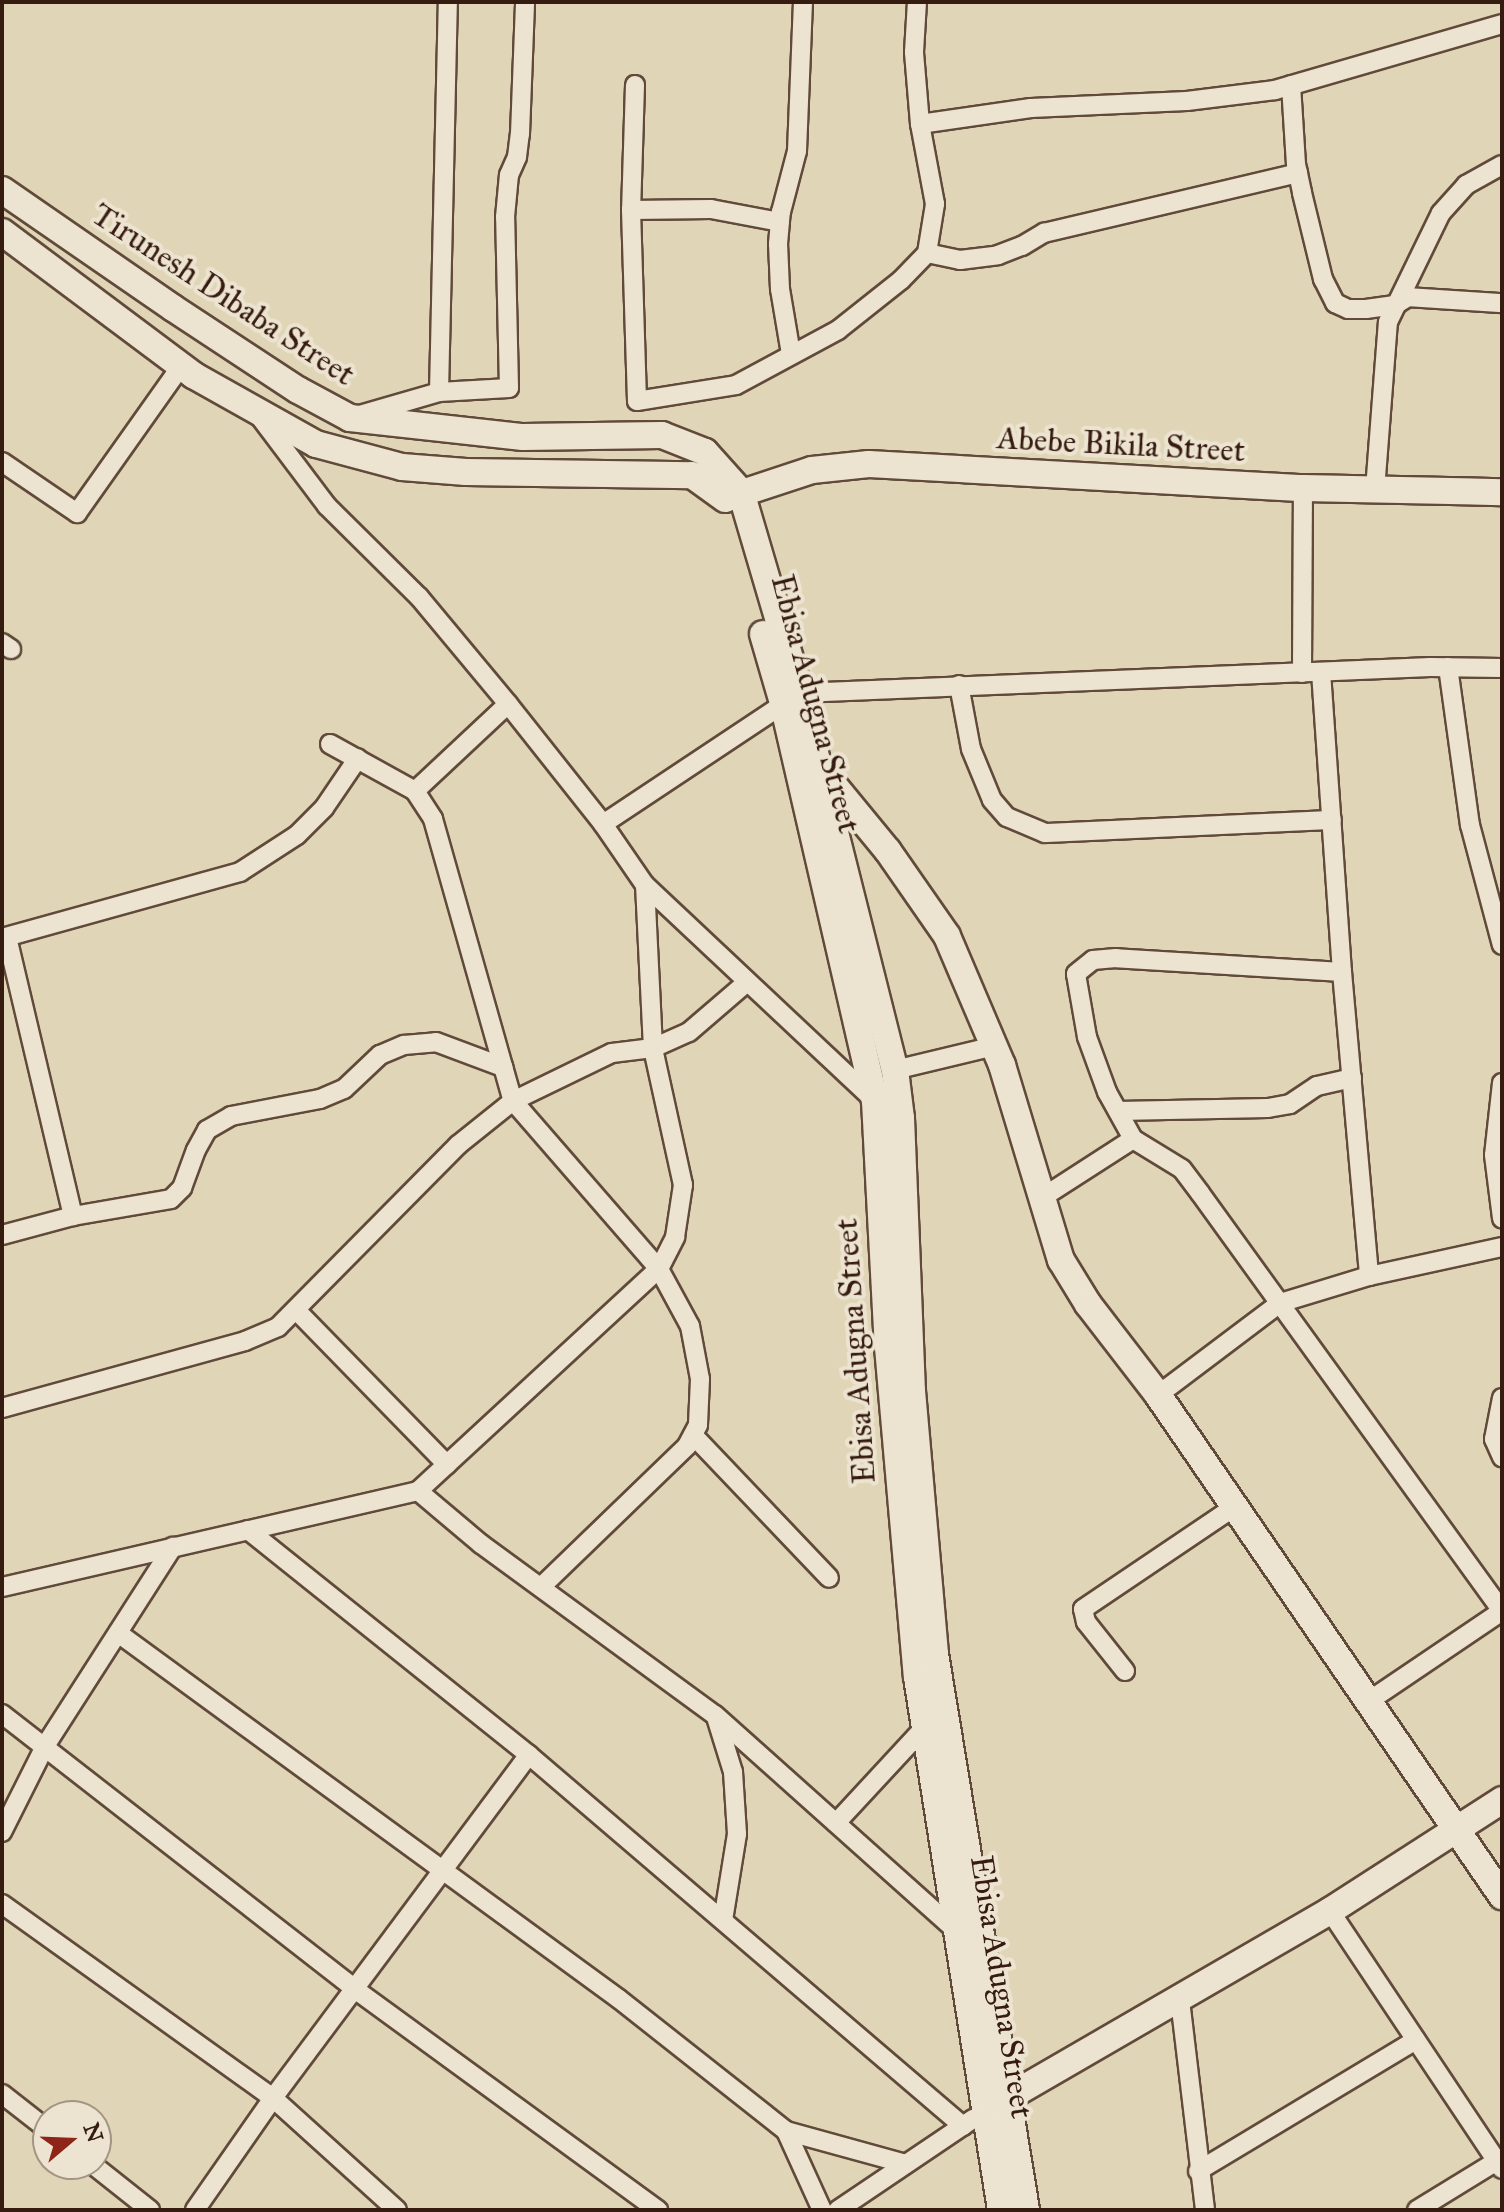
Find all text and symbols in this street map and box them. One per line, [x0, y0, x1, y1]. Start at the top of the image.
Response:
street label: Tirunesh Dibaba Street [85, 196, 361, 394]
street label: Abebe Bikila Street [996, 419, 1246, 471]
street label: Ebisa Adugna Street [762, 571, 868, 837]
street label: Ebisa Adugna Street [828, 1217, 884, 1485]
street label: Ebisa Adugna Street [961, 1853, 1041, 2121]
north arrow [32, 2100, 112, 2180]
text: N [77, 2119, 109, 2146]

